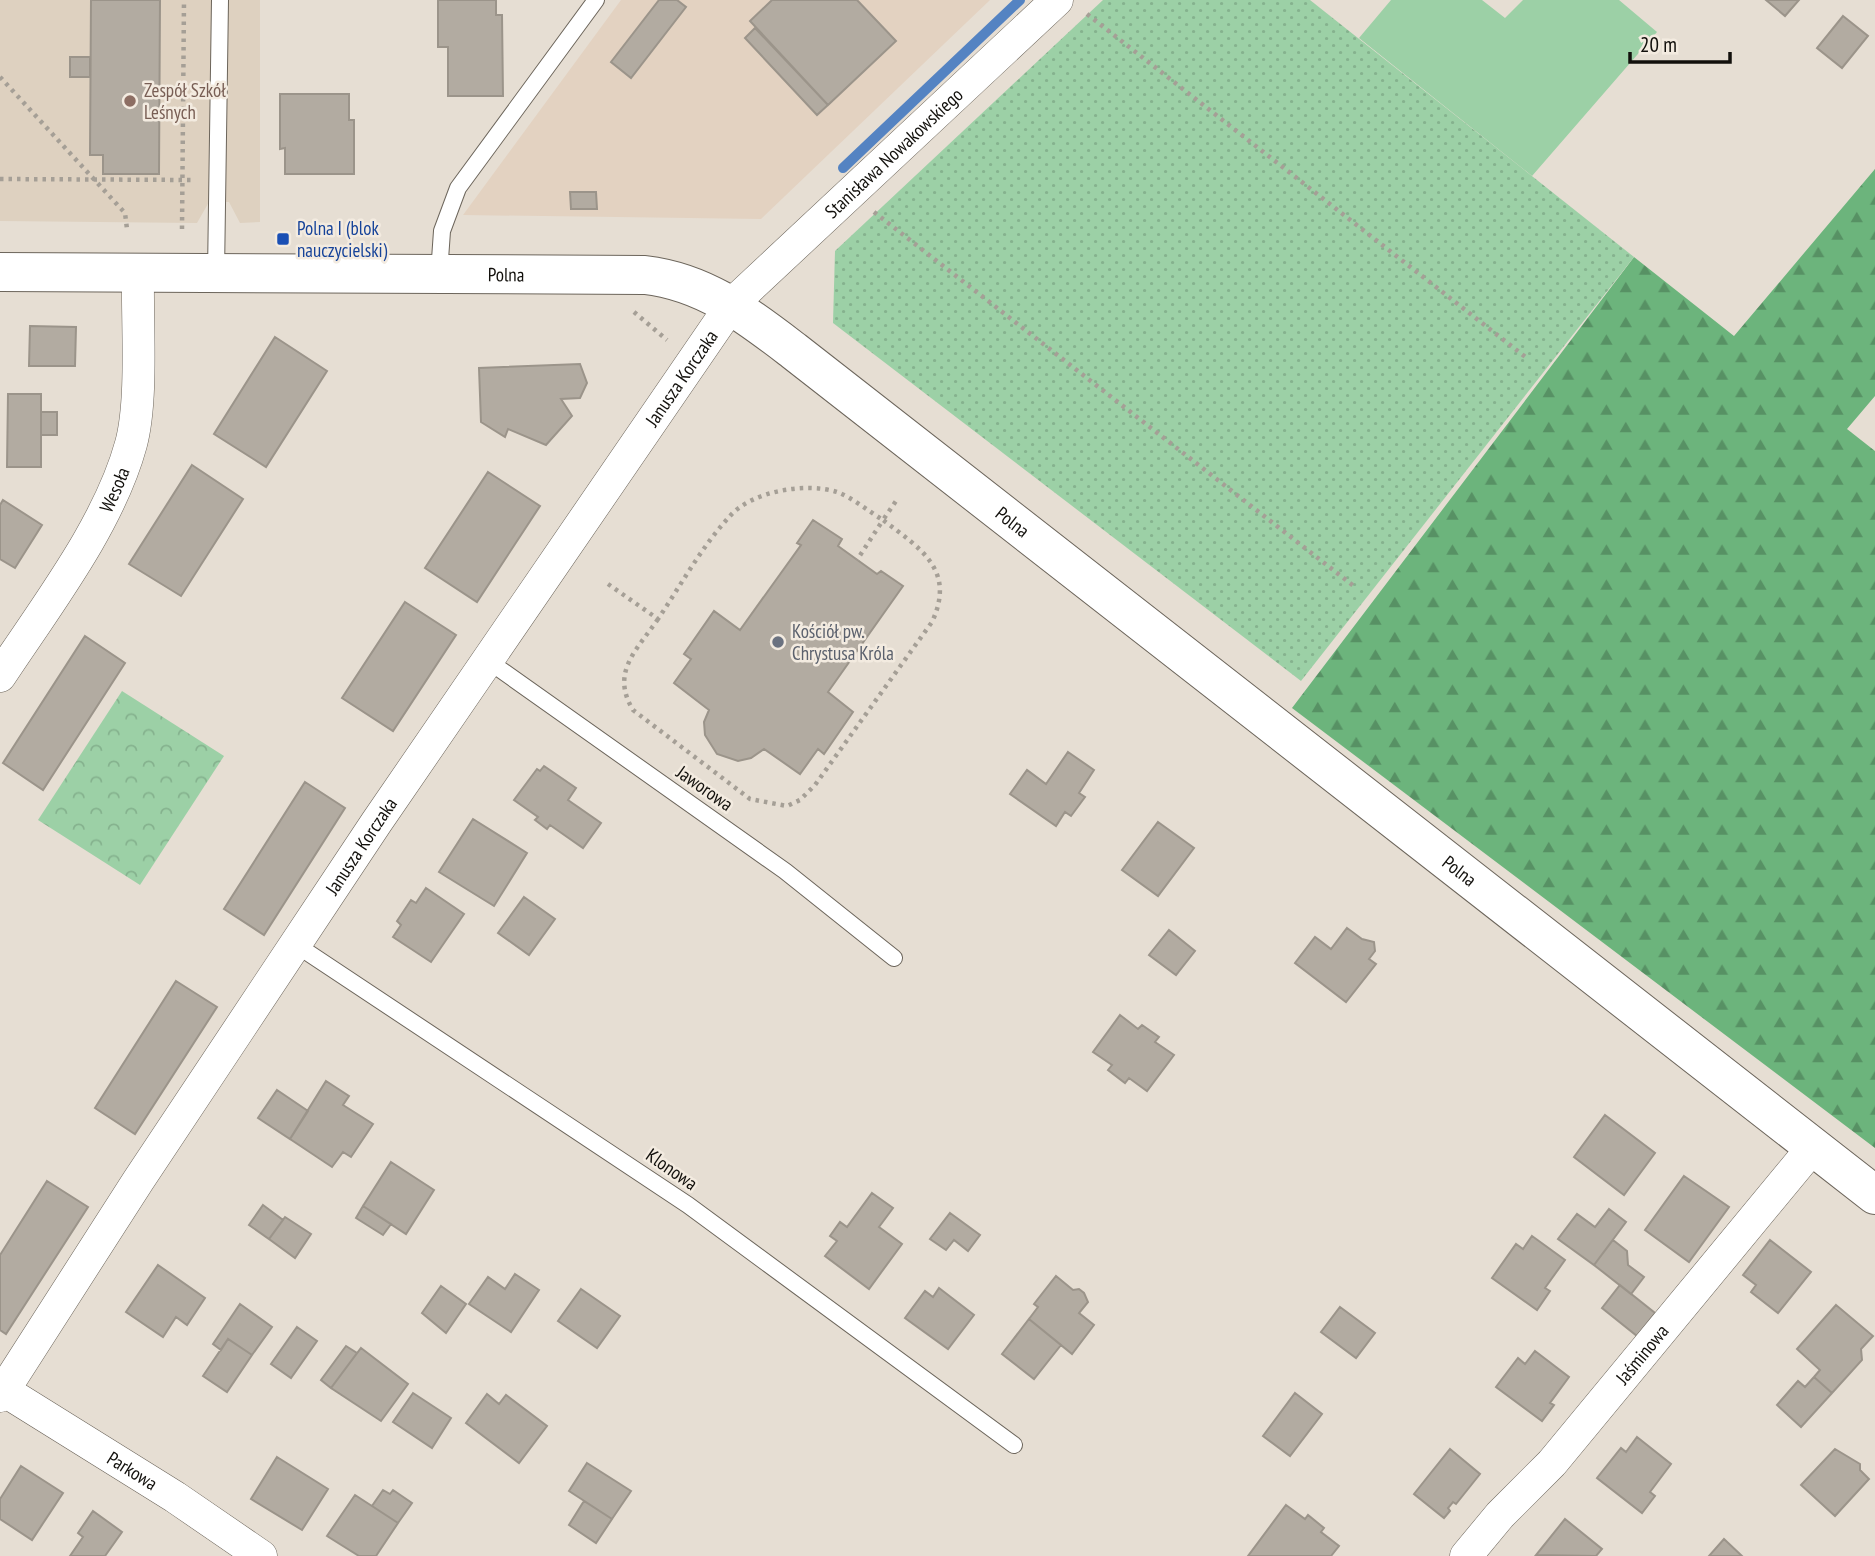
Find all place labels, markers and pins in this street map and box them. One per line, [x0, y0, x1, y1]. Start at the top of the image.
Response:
place label: Zespół Szkół Leśnych [144, 78, 226, 124]
marker: Zespół Szkół Leśnych [122, 93, 138, 109]
place label: Polna I (blok nauczycielski) [297, 216, 388, 262]
marker: Polna I (blok nauczycielski) [275, 231, 291, 247]
place label: Kościół pw. Chrystusa Króla [792, 619, 894, 665]
marker: Kościół pw. Chrystusa Króla [770, 634, 786, 650]

